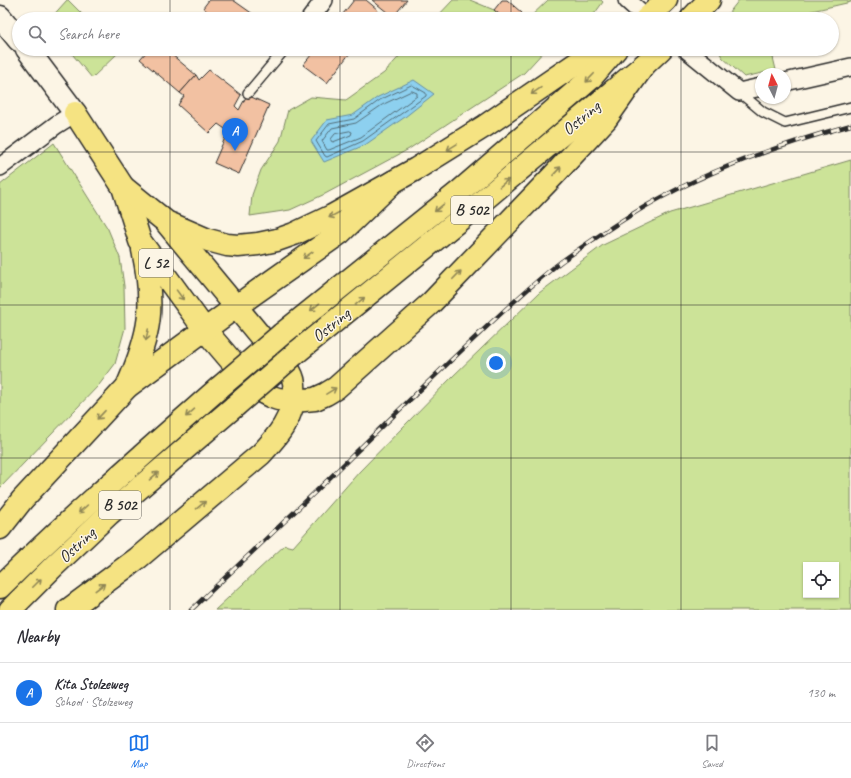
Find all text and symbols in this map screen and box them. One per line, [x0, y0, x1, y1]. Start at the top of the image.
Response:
search box [12, 12, 839, 56]
icon: search [26, 23, 48, 45]
text: Search here [58, 25, 119, 44]
north arrow [755, 68, 791, 104]
one-way arrow [585, 73, 595, 83]
one-way arrow [531, 87, 542, 95]
street label: Ostring [558, 95, 606, 140]
pin: A [222, 118, 248, 151]
one-way arrow [446, 143, 458, 151]
one-way arrow [552, 166, 562, 176]
one-way arrow [499, 178, 509, 188]
road number: B 502 [451, 196, 493, 224]
one-way arrow [433, 204, 444, 213]
one-way arrow [328, 211, 340, 219]
road number: L 52 [139, 249, 173, 277]
one-way arrow [303, 251, 314, 259]
one-way arrow [453, 270, 462, 280]
one-way arrow [176, 289, 184, 300]
one-way arrow [355, 297, 366, 305]
street label: Ostring [308, 302, 356, 347]
one-way arrow [310, 303, 321, 312]
one-way arrow [142, 328, 150, 341]
your location [486, 353, 506, 373]
one-way arrow [325, 387, 337, 395]
one-way arrow [185, 409, 196, 418]
one-way arrow [96, 410, 105, 420]
one-way arrow [149, 471, 159, 480]
road number: B 502 [99, 491, 141, 519]
one-way arrow [195, 500, 206, 509]
one-way arrow [77, 504, 88, 513]
street label: Ostring [54, 521, 101, 567]
map controls [803, 562, 839, 598]
button: locate [803, 562, 839, 598]
one-way arrow [32, 578, 42, 588]
one-way arrow [94, 582, 105, 591]
text: Nearby [16, 626, 59, 647]
text: Kita Stolzeweg [54, 675, 128, 694]
text: A [26, 685, 32, 701]
text: 130 m [807, 685, 835, 701]
text: School · Stolzeweg [54, 694, 132, 710]
tab: Map [128, 732, 150, 770]
tab: Directions [406, 732, 445, 770]
tab: Saved [701, 732, 723, 770]

